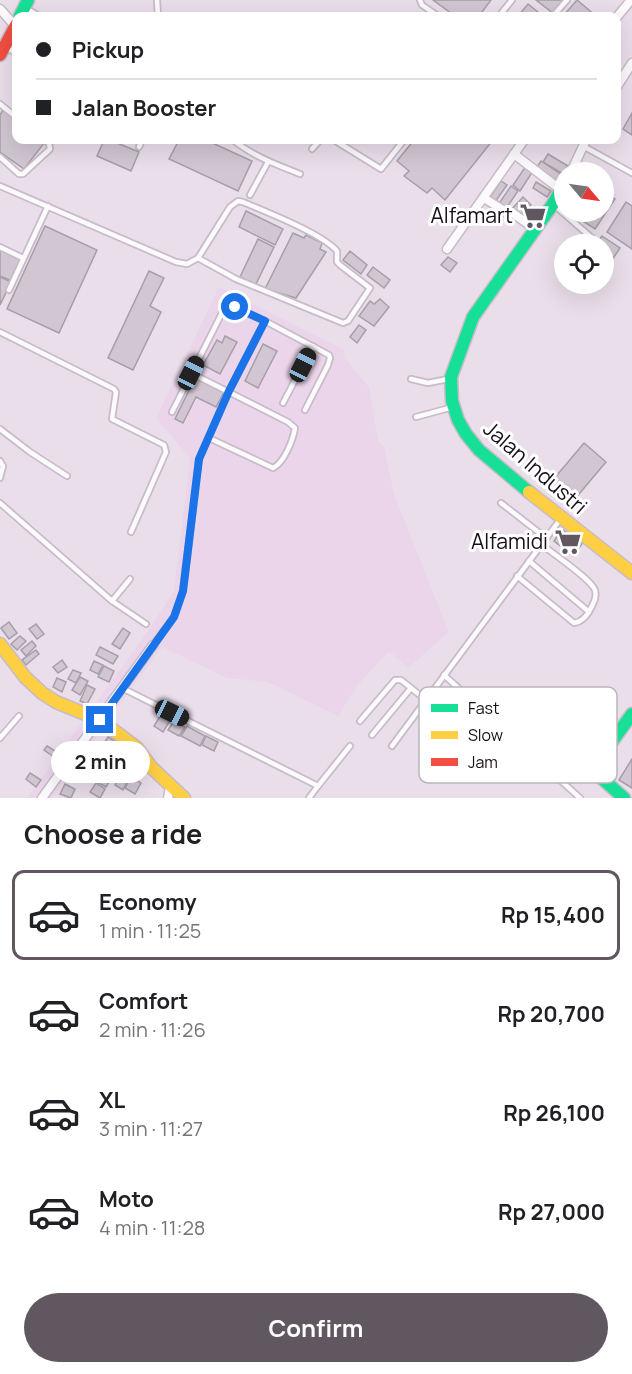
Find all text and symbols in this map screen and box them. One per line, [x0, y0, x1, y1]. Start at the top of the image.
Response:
text: Pickup [72, 35, 144, 65]
text: Jalan Booster [72, 93, 216, 123]
north arrow [554, 162, 614, 222]
map controls [554, 162, 614, 294]
place label: Alfamart [431, 201, 513, 229]
supermarket icon: Alfamart [518, 201, 548, 231]
button: locate [554, 234, 614, 294]
route start [221, 293, 248, 320]
car [287, 345, 319, 385]
car [175, 353, 207, 393]
street label: Jalan Industri [478, 414, 593, 520]
place label: Alfamidi [471, 527, 548, 555]
supermarket icon: Alfamidi [553, 527, 583, 557]
legend [419, 687, 617, 783]
car [152, 697, 192, 729]
text: Fast [468, 697, 499, 719]
route end [86, 706, 113, 733]
text: Slow [468, 724, 503, 746]
callout: 2 min [51, 741, 150, 783]
text: 2 min [74, 748, 127, 775]
text: Jam [468, 751, 498, 773]
text: Choose a ride [24, 815, 202, 852]
text: Economy [99, 887, 197, 917]
icon: car [27, 888, 81, 942]
text: Rp 15,400 [501, 900, 605, 930]
text: 1 min · 11:25 [99, 917, 201, 944]
text: Comfort [99, 986, 188, 1016]
icon: car [27, 987, 81, 1041]
text: Rp 20,700 [498, 999, 605, 1029]
text: 2 min · 11:26 [99, 1016, 206, 1043]
text: XL [99, 1085, 125, 1115]
icon: car [27, 1086, 81, 1140]
text: Rp 26,100 [503, 1098, 605, 1128]
text: 3 min · 11:27 [99, 1115, 203, 1142]
text: Moto [99, 1184, 154, 1214]
icon: car [27, 1185, 81, 1239]
text: Rp 27,000 [498, 1197, 605, 1227]
text: 4 min · 11:28 [99, 1214, 205, 1241]
button: Confirm [24, 1293, 608, 1362]

